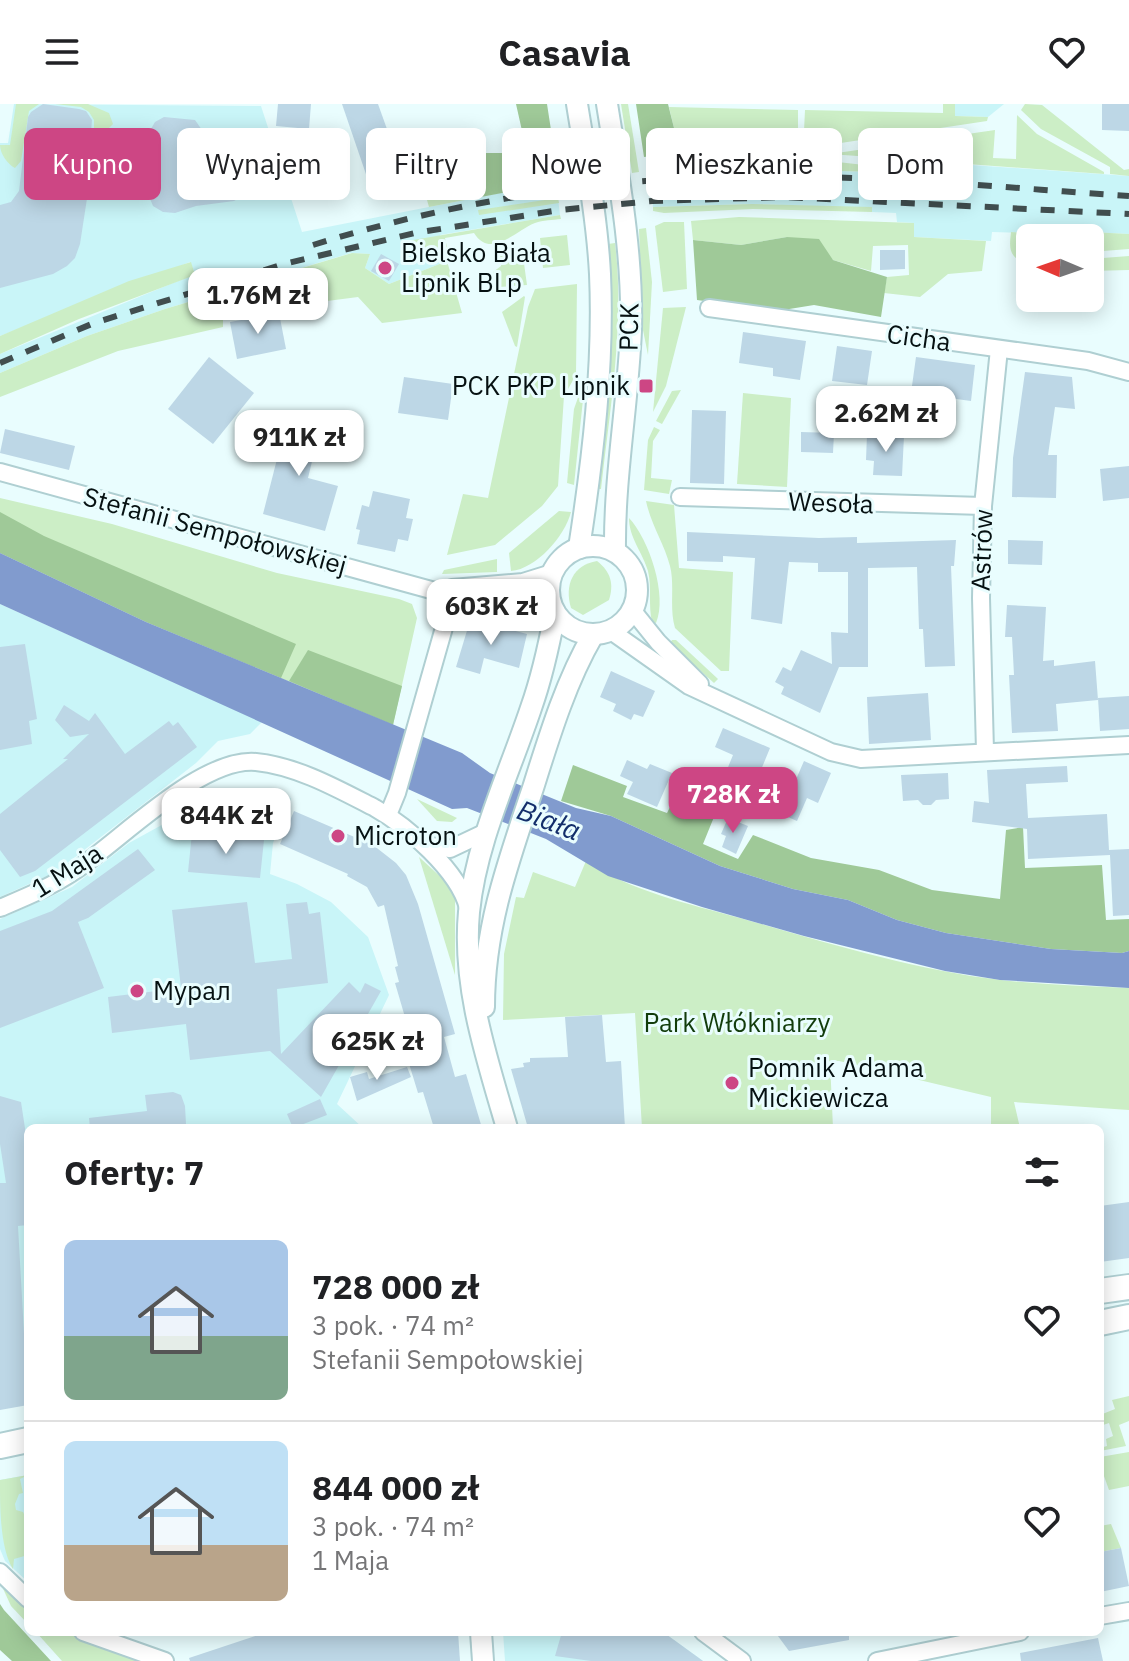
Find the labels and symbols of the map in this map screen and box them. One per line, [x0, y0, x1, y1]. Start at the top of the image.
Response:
north arrow [1016, 224, 1104, 312]
place label: Bielsko Biała Lipnik BLp [401, 235, 551, 299]
marker: Bielsko Biała Lipnik BLp [376, 259, 394, 277]
pin: 1.76M zł [175, 268, 341, 336]
street label: PCK [611, 302, 645, 351]
street label: Cicha [885, 316, 953, 358]
place label: PCK PKP Lipnik [452, 368, 630, 402]
marker: PCK PKP Lipnik [637, 377, 655, 395]
pin: 2.62M zł [803, 386, 969, 454]
pin: 911K zł [225, 410, 373, 478]
street label: Stefanii Sempołowskiej [80, 478, 351, 582]
street label: Wesoła [788, 484, 874, 520]
street label: Astrów [963, 508, 999, 592]
pin: 603K zł [417, 579, 565, 647]
pin: 728K zł [659, 767, 807, 835]
pin: 844K zł [152, 788, 300, 856]
water label: Biała [512, 791, 586, 848]
place label: Microton [354, 818, 457, 852]
marker: Microton [329, 827, 347, 845]
street label: 1 Maja [25, 835, 108, 905]
place label: Мурал [153, 973, 231, 1007]
marker: Мурал [128, 982, 146, 1000]
park label: Park Włókniarzy [643, 1005, 831, 1039]
pin: 625K zł [303, 1014, 451, 1082]
place label: Pomnik Adama Mickiewicza [748, 1050, 924, 1114]
marker: Pomnik Adama Mickiewicza [723, 1074, 741, 1092]

